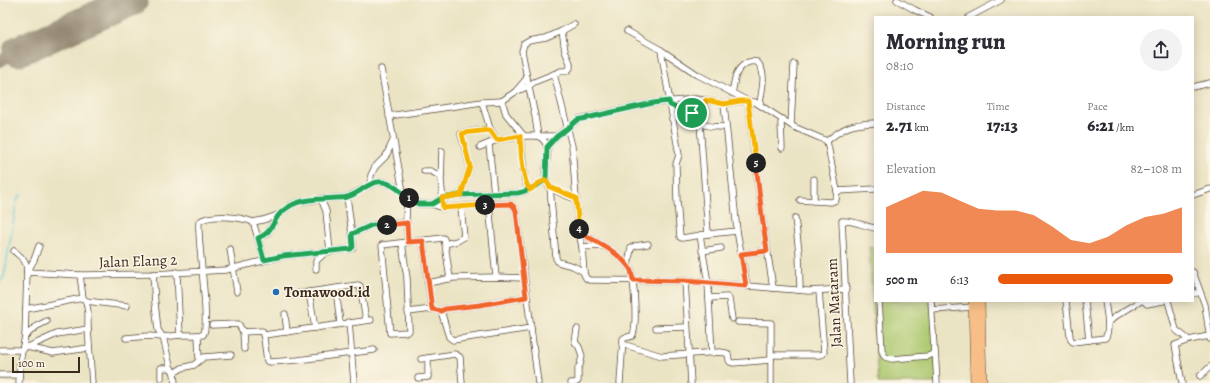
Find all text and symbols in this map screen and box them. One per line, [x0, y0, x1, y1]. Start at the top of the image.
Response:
text: Morning run [886, 27, 1006, 57]
button: share [1140, 29, 1182, 71]
text: 08:10 [886, 57, 914, 74]
pin [675, 96, 709, 130]
text: Distance [886, 99, 925, 114]
text: Time [987, 99, 1010, 114]
text: Pace [1087, 99, 1108, 114]
icon: arrive [681, 102, 703, 124]
text: 2.71 [886, 114, 912, 137]
text: 17:13 [987, 114, 1018, 137]
text: 6:21 [1087, 114, 1114, 137]
text: km [912, 120, 929, 135]
text: /km [1114, 120, 1134, 135]
pin: 5 [746, 153, 766, 173]
text: 5 [754, 155, 758, 170]
text: Elevation [886, 160, 936, 177]
text: 82–108 m [1131, 160, 1182, 177]
pin: 1 [399, 188, 419, 208]
text: 1 [407, 190, 411, 205]
pin: 3 [475, 195, 495, 215]
text: 3 [483, 197, 487, 212]
pin: 2 [377, 215, 397, 235]
text: 2 [384, 217, 390, 232]
pin: 4 [569, 219, 589, 239]
text: 4 [576, 221, 582, 236]
street label: Jalan Elang 2 [98, 250, 178, 272]
street label: Jalan Mataram [822, 257, 846, 348]
text: 500 m [886, 271, 918, 288]
text: 6:13 [950, 271, 969, 288]
place label: Tomawood.id [284, 282, 371, 302]
marker: Tomawood.id [271, 287, 281, 297]
scale bar [12, 355, 80, 374]
text: 100 m [18, 356, 45, 371]

